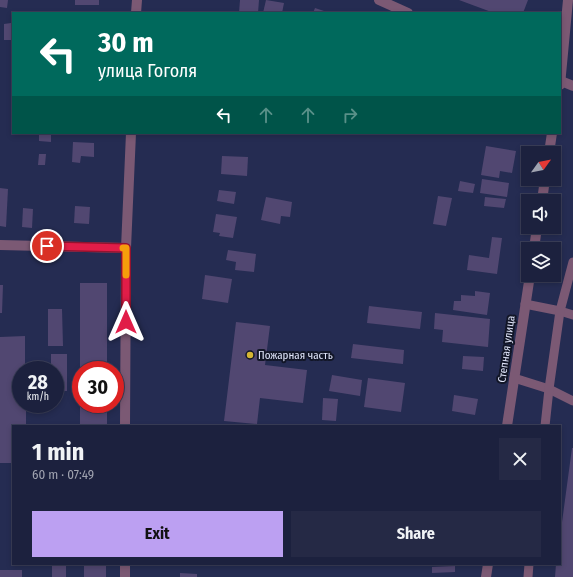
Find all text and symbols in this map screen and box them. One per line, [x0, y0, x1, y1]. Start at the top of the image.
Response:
text: 30 m [98, 26, 154, 59]
icon: left [32, 28, 84, 80]
text: улица Гоголя [98, 60, 197, 82]
icon: left [213, 104, 235, 126]
icon: ahead [255, 104, 277, 126]
icon: ahead [297, 104, 319, 126]
icon: right [339, 104, 361, 126]
north arrow [521, 146, 561, 186]
map controls [521, 146, 561, 282]
button: sound [521, 194, 561, 234]
pin [30, 229, 64, 263]
icon: arrive [36, 235, 58, 257]
button: layers [521, 242, 561, 282]
position arrow [105, 301, 147, 343]
street label: Степная улица [495, 315, 518, 383]
place label: Пожарная часть [258, 349, 333, 362]
marker: Пожарная часть [245, 350, 255, 360]
speed limit sign: 30 [72, 361, 124, 413]
text: 28 [28, 370, 48, 394]
text: km/h [27, 391, 49, 403]
text: 1 min [32, 438, 84, 466]
button: close [499, 438, 541, 480]
text: 60 m · 07:49 [32, 467, 94, 482]
button: Exit [32, 511, 283, 557]
button: Share [291, 511, 541, 557]

